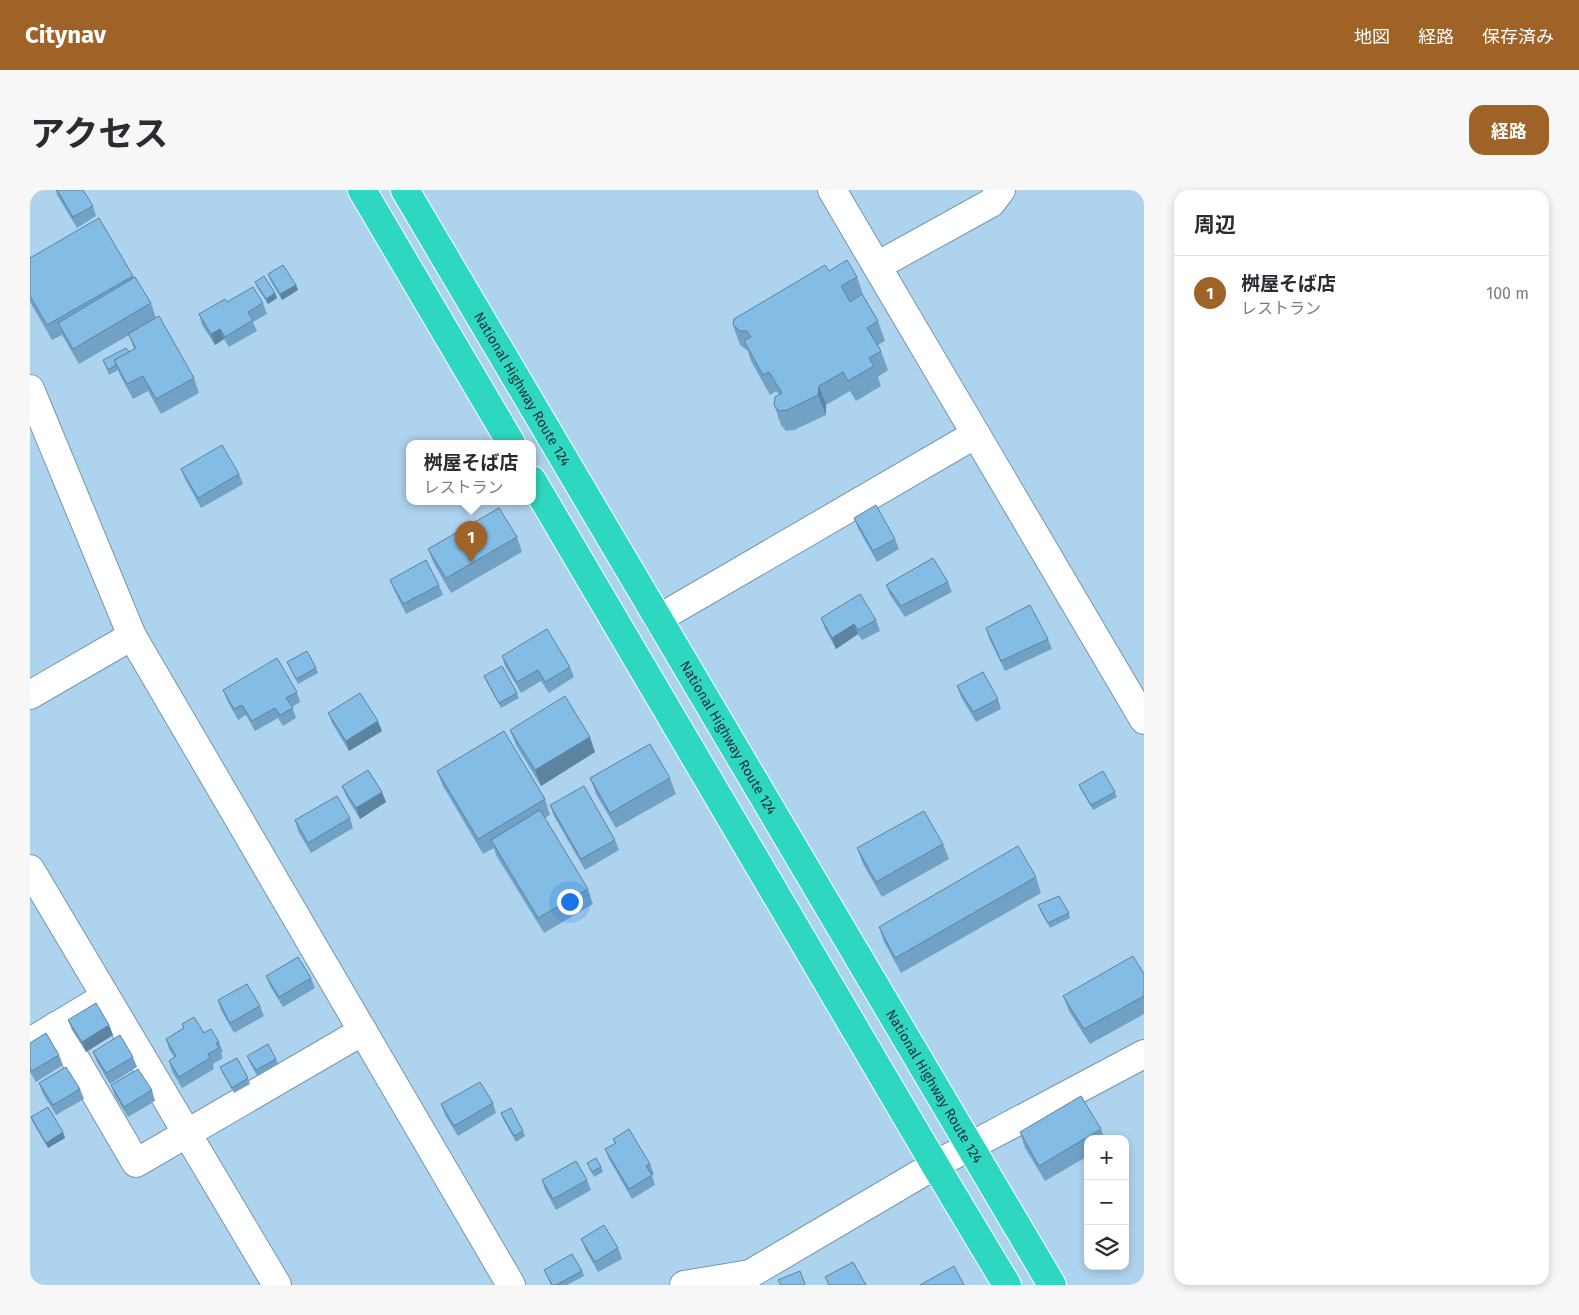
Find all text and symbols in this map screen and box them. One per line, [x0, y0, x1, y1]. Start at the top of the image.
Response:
text: Citynav [25, 21, 106, 49]
text: 地図 [1354, 26, 1390, 48]
text: 経路 [1418, 26, 1454, 48]
text: 保存済み [1482, 26, 1554, 48]
button: 経路 [1469, 105, 1549, 155]
text: アクセス [30, 113, 168, 155]
text: 周辺 [1194, 212, 1236, 238]
text: 桝屋そば店 [1241, 272, 1336, 295]
text: 1 [1206, 284, 1214, 303]
text: 100 m [1486, 284, 1529, 303]
text: レストラン [1241, 299, 1321, 318]
street label: National Highway Route 124 [471, 309, 575, 469]
popup [406, 440, 536, 505]
text: 桝屋そば店 [423, 451, 519, 474]
text: レストラン [423, 478, 504, 497]
pin: 1 [455, 521, 487, 562]
street label: National Highway Route 124 [677, 658, 781, 818]
your location [557, 889, 583, 915]
street label: National Highway Route 124 [883, 1006, 987, 1167]
map controls [1084, 1135, 1129, 1270]
button: + [1084, 1135, 1129, 1180]
button: − [1084, 1180, 1129, 1225]
button: layers [1084, 1225, 1129, 1270]

